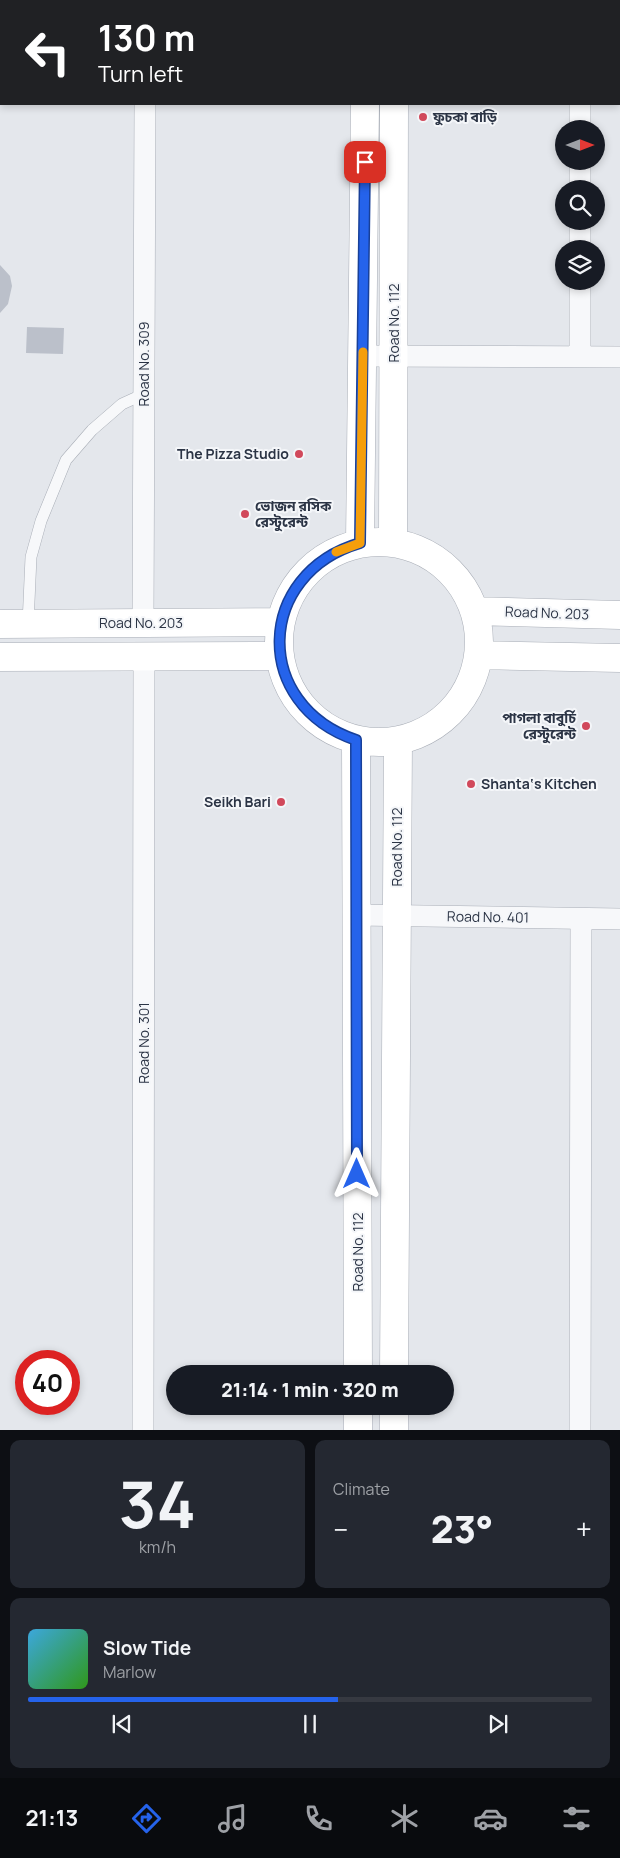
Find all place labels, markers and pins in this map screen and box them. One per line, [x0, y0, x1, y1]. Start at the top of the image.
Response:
place label: ফুচকা বাড়ি [432, 107, 498, 126]
marker: ফুচকা বাড়ি [417, 111, 429, 123]
pin [344, 141, 386, 183]
place label: The Pizza Studio [177, 444, 289, 463]
marker: The Pizza Studio [293, 448, 305, 460]
place label: ভোজন রসিক রেস্টুরেন্ট [255, 496, 332, 532]
marker: ভোজন রসিক রেস্টুরেন্ট [239, 508, 251, 520]
place label: পাগলা বাবুর্চি রেস্টুরেন্ট [502, 708, 576, 744]
marker: পাগলা বাবুর্চি রেস্টুরেন্ট [580, 720, 592, 732]
place label: Shanta‘s Kitchen [481, 774, 597, 793]
marker: Shanta‘s Kitchen [465, 778, 477, 790]
place label: Seikh Bari [204, 792, 271, 811]
marker: Seikh Bari [275, 796, 287, 808]

